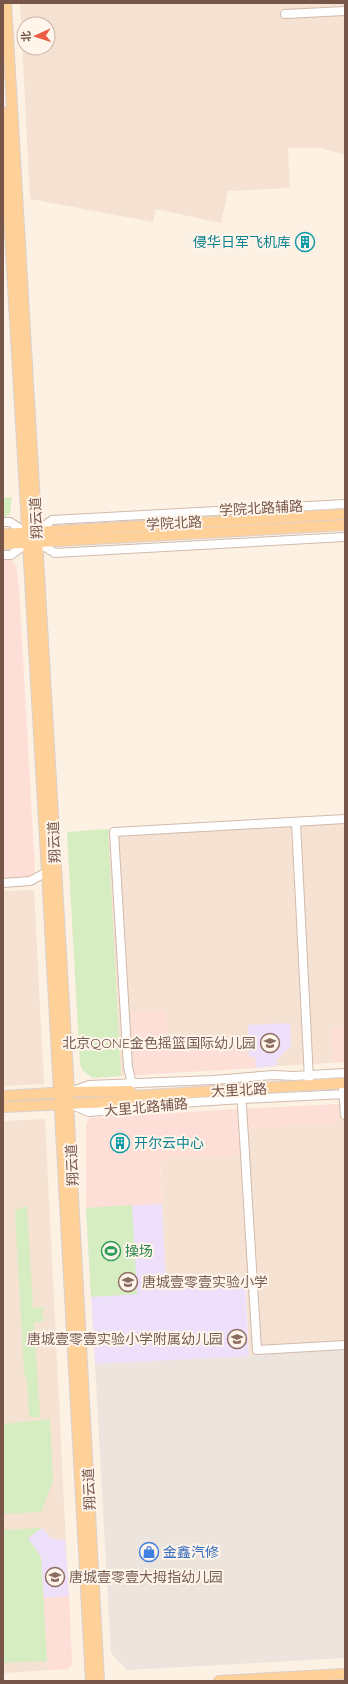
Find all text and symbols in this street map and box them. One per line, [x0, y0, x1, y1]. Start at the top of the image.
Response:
north arrow [16, 16, 56, 56]
text: 北 [19, 31, 33, 42]
building icon: 侵华日军飞机库 [294, 231, 316, 253]
place label: 侵华日军飞机库 [193, 233, 291, 251]
street label: 翔云道 [26, 497, 46, 539]
street label: 学院北路辅路 [219, 497, 303, 519]
street label: 学院北路 [146, 513, 202, 533]
street label: 翔云道 [44, 821, 64, 863]
school or university icon: 北京QONE金色摇篮国际幼儿园 [259, 1032, 281, 1054]
place label: 北京QONE金色摇篮国际幼儿园 [62, 1034, 256, 1052]
street label: 大里北路 [211, 1080, 267, 1100]
street label: 大里北路辅路 [103, 1094, 189, 1120]
building icon: 开尔云中心 [109, 1132, 131, 1154]
place label: 开尔云中心 [134, 1134, 204, 1152]
street label: 翔云道 [62, 1144, 82, 1186]
sports icon: 操场 [100, 1240, 122, 1262]
place label: 操场 [125, 1242, 153, 1260]
school or university icon: 唐城壹零壹实验小学 [117, 1271, 139, 1293]
place label: 唐城壹零壹实验小学 [142, 1273, 268, 1291]
school or university icon: 唐城壹零壹实验小学附属幼儿园 [226, 1328, 248, 1350]
place label: 唐城壹零壹实验小学附属幼儿园 [27, 1330, 223, 1348]
street label: 翔云道 [79, 1468, 99, 1510]
shop icon: 金鑫汽修 [138, 1541, 160, 1563]
place label: 金鑫汽修 [163, 1543, 219, 1561]
school or university icon: 唐城壹零壹大拇指幼儿园 [44, 1566, 66, 1588]
place label: 唐城壹零壹大拇指幼儿园 [69, 1568, 223, 1586]

